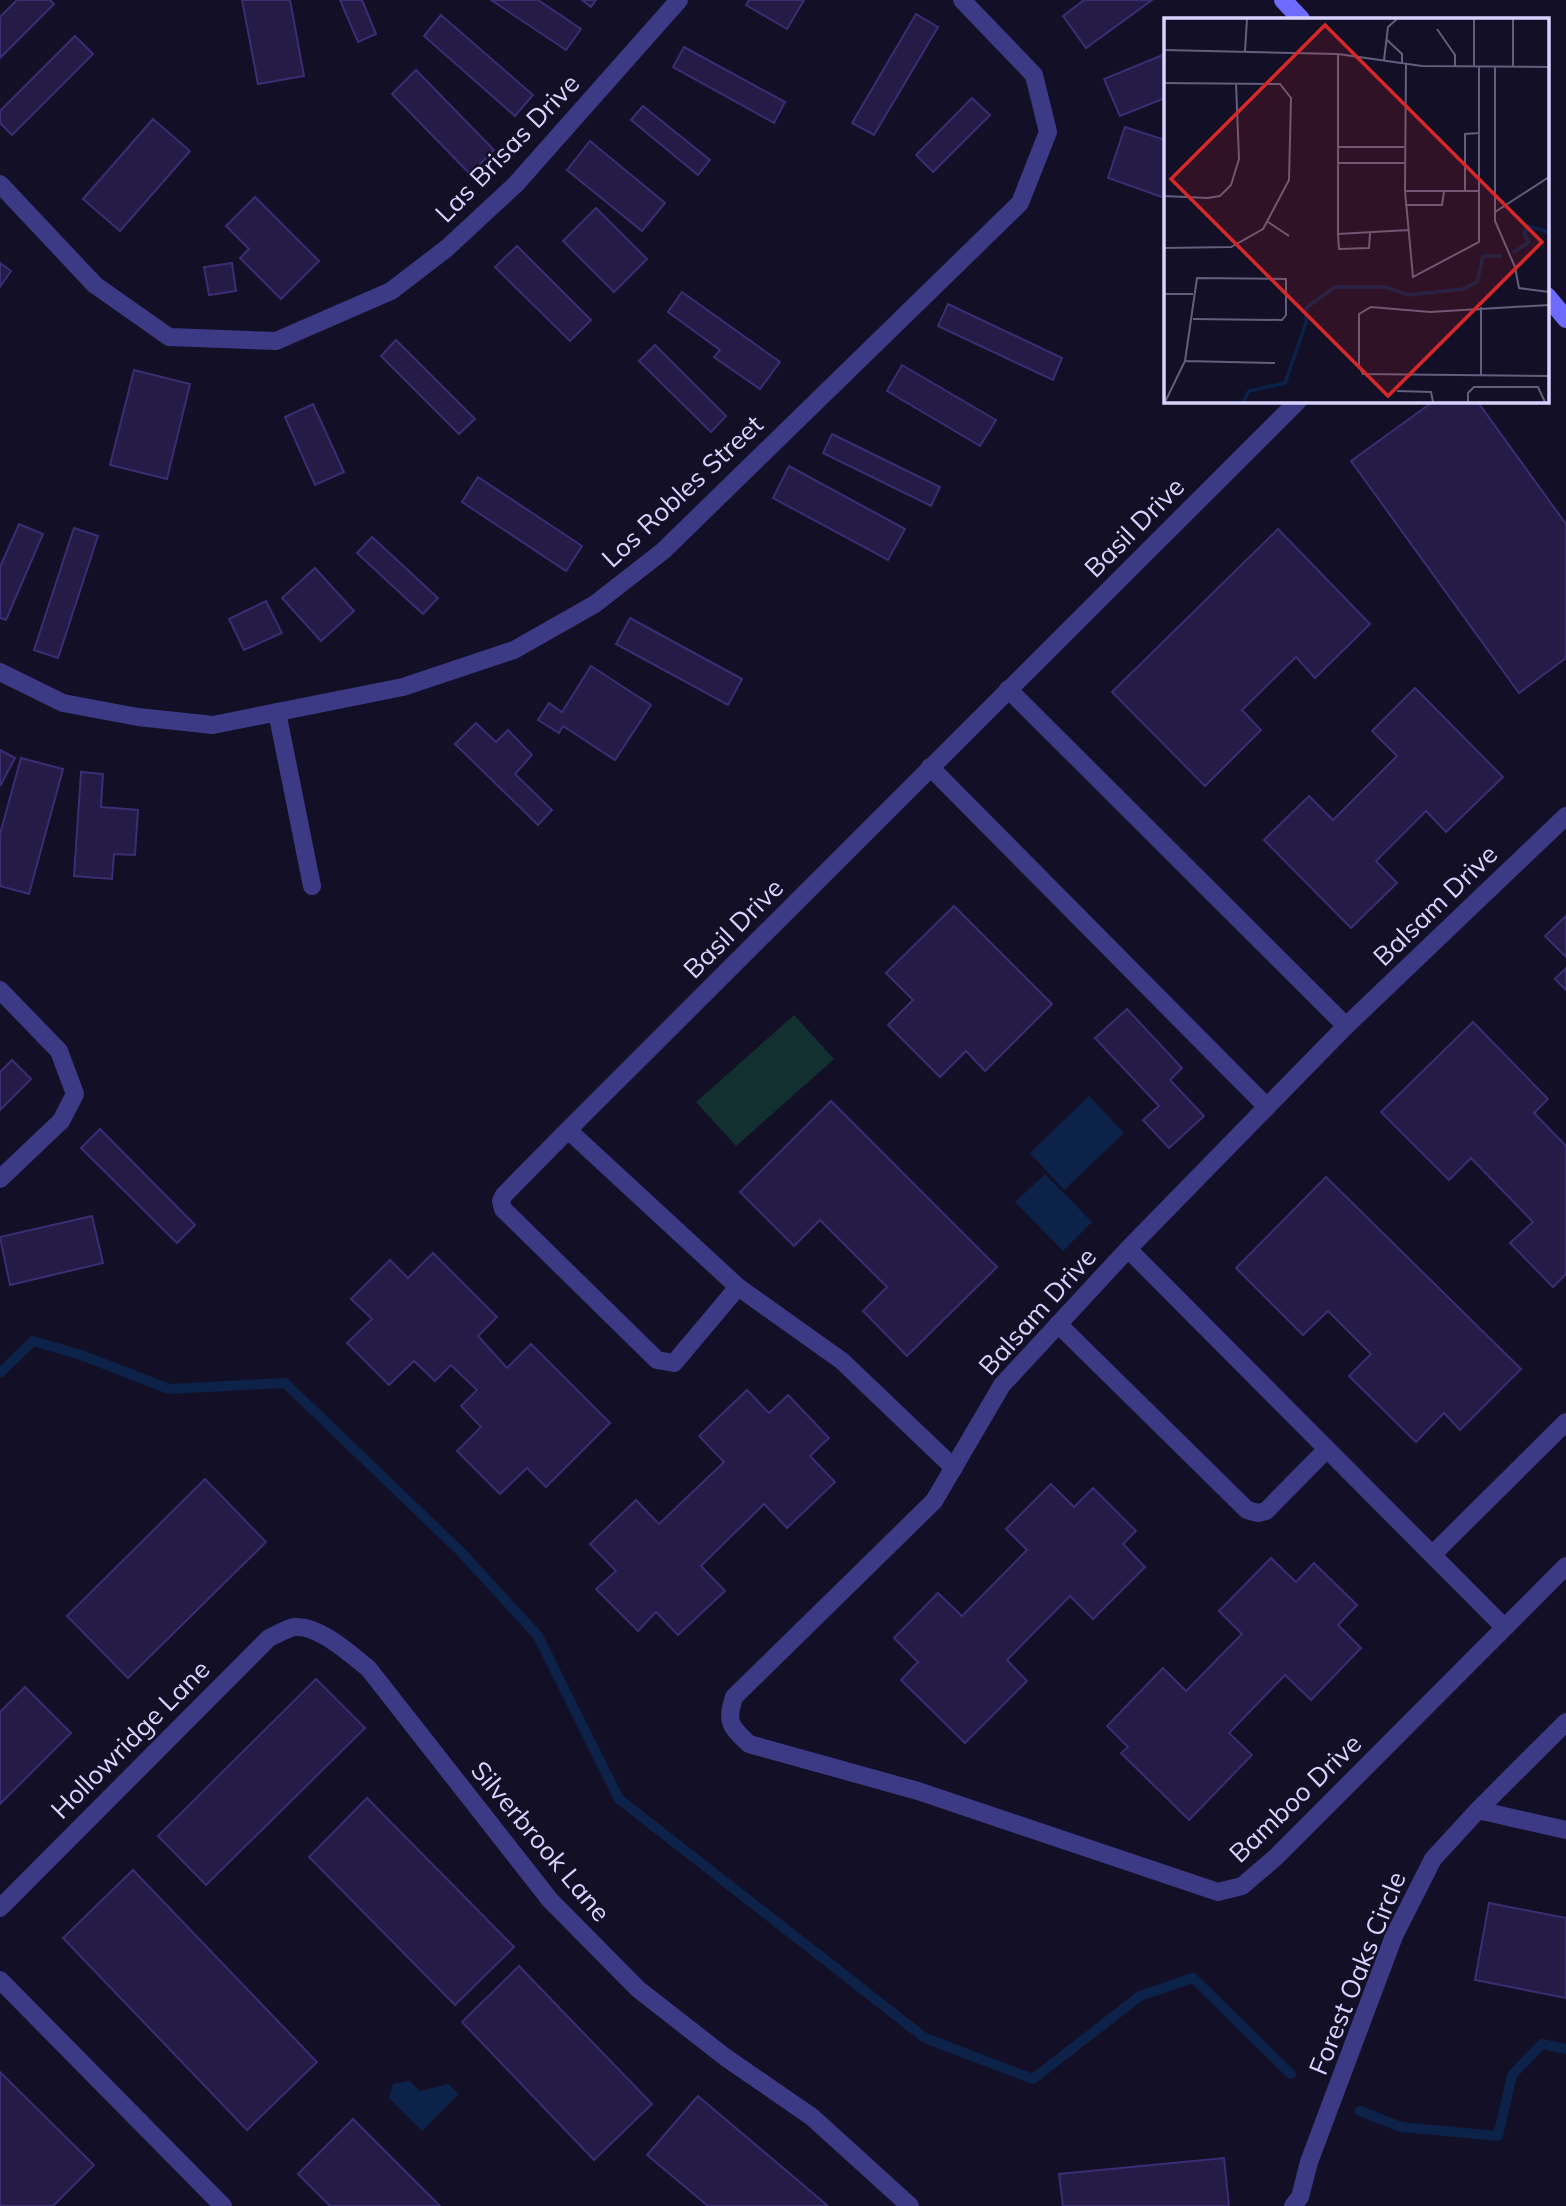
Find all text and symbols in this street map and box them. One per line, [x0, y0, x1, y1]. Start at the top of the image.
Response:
inset map [1164, 18, 1548, 402]
street label: Las Brisas Drive [428, 67, 586, 229]
street label: Los Robles Street [594, 408, 770, 574]
street label: Basil Drive [1077, 470, 1191, 584]
street label: Balsam Drive [1366, 837, 1504, 973]
street label: Basil Drive [676, 871, 790, 985]
street label: Balsam Drive [971, 1240, 1103, 1382]
street label: Hollowridge Lane [44, 1653, 216, 1825]
street label: Bamboo Drive [1222, 1727, 1368, 1869]
street label: Silverbrook Lane [464, 1754, 618, 1928]
street label: Forest Oaks Circle [1301, 1867, 1413, 2079]

